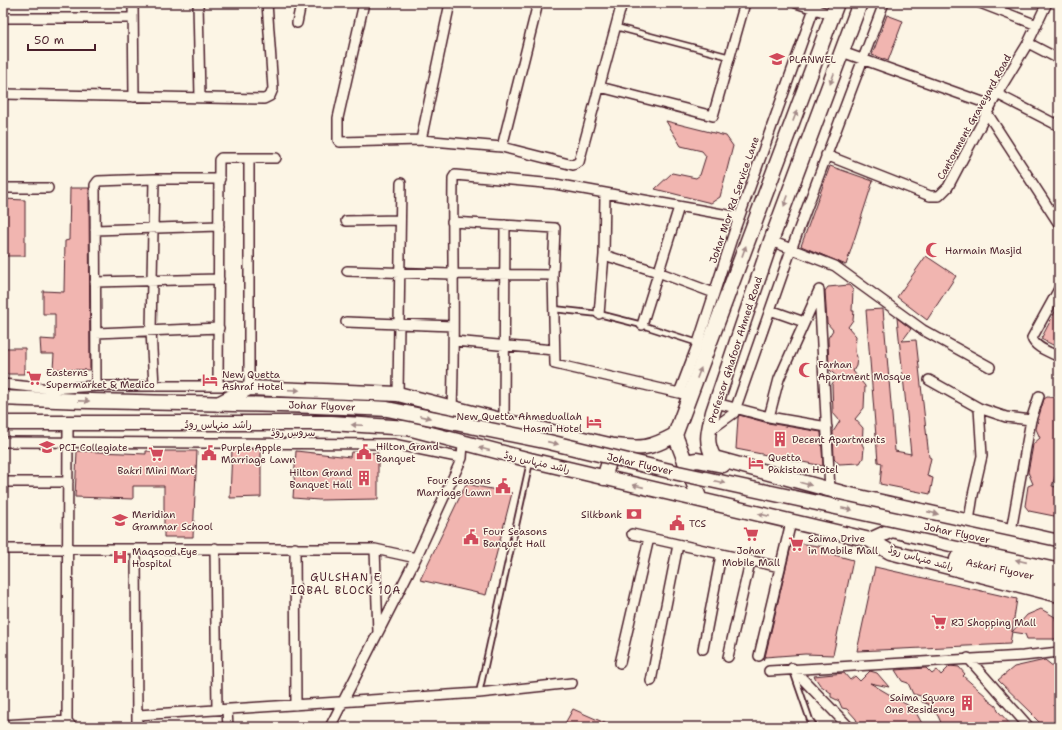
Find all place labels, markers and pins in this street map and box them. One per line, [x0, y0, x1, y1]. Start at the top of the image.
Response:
school or university icon: PLANWEL [768, 50, 786, 68]
place label: PLANWEL [789, 53, 836, 66]
mosque icon: Harmain Masjid [924, 241, 942, 259]
place label: Harmain Masjid [945, 244, 1023, 257]
place label: Farhan Apartment Mosque [818, 358, 911, 383]
mosque icon: Farhan Apartment Mosque [797, 361, 815, 379]
place label: Easterns Supermarket & Medico [46, 366, 155, 391]
place label: New Quetta Ashraf Hotel [222, 368, 283, 393]
supermarket icon: Easterns Supermarket & Medico [25, 369, 43, 387]
hotel icon: New Quetta Ashraf Hotel [201, 371, 219, 389]
place label: New Quetta Ahmeduallah Hasmi Hotel [457, 410, 582, 435]
hotel icon: New Quetta Ahmeduallah Hasmi Hotel [585, 413, 603, 431]
building icon: Decent Apartments [771, 430, 789, 448]
place label: Decent Apartments [792, 433, 885, 446]
school or university icon: PCI Collegiate [38, 438, 56, 456]
place label: Hilton Grand Banquet [376, 440, 439, 465]
place label: PCI Collegiate [59, 441, 128, 454]
place label: Purple Apple Marriage Lawn [221, 441, 296, 466]
public building icon: Hilton Grand Banquet [355, 443, 373, 461]
public building icon: Purple Apple Marriage Lawn [200, 444, 218, 462]
supermarket icon: Bakri Mini Mart [147, 445, 165, 463]
place label: Quetta Pakistan Hotel [768, 451, 838, 476]
hotel icon: Quetta Pakistan Hotel [747, 454, 765, 472]
place label: Bakri Mini Mart [117, 464, 195, 477]
place label: Hilton Grand Banquet Hall [289, 466, 353, 491]
building icon: Hilton Grand Banquet Hall [355, 469, 373, 487]
place label: Four Seasons Marriage Lawn [417, 474, 491, 499]
public building icon: Four Seasons Marriage Lawn [494, 477, 512, 495]
bank icon: Silkbank [625, 505, 643, 523]
place label: Meridian Grammar School [132, 508, 213, 533]
place label: Silkbank [581, 508, 622, 521]
school or university icon: Meridian Grammar School [111, 511, 129, 529]
public building icon: TCS [668, 514, 686, 532]
place label: TCS [689, 517, 706, 530]
place label: Four Seasons Banquet Hall [483, 525, 547, 550]
supermarket icon: Johar Mobile Mall [742, 525, 760, 543]
public building icon: Four Seasons Banquet Hall [462, 528, 480, 546]
place label: Saima Drive in Mobile Mall [808, 532, 878, 557]
supermarket icon: Saima Drive in Mobile Mall [787, 535, 805, 553]
place label: Johar Mobile Mall [722, 544, 780, 569]
place label: Maqsood Eye Hospital [132, 545, 198, 570]
hospital icon: Maqsood Eye Hospital [111, 548, 129, 566]
supermarket icon: RJ Shopping Mall [930, 613, 948, 631]
place label: RJ Shopping Mall [951, 616, 1036, 629]
place label: Saima Square One Residency [885, 691, 955, 716]
building icon: Saima Square One Residency [958, 694, 976, 712]

